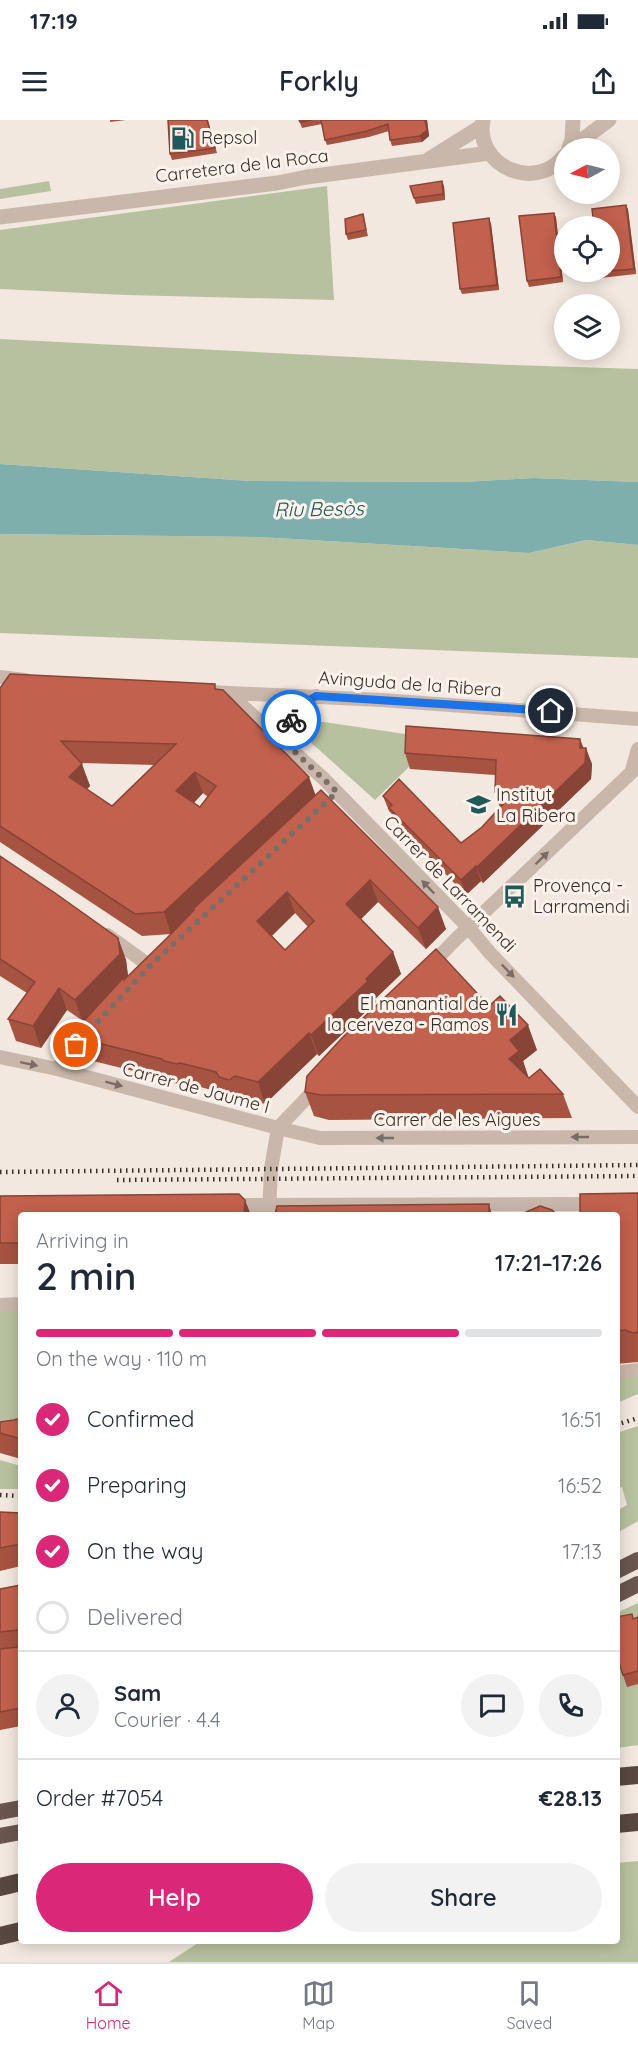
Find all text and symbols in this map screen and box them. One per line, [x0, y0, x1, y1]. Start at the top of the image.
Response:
text: 17:19 [30, 7, 78, 35]
text: Forkly [279, 64, 359, 98]
icon: menu [18, 65, 51, 98]
icon: share [587, 65, 620, 98]
fuel station icon: Repsol [170, 125, 196, 151]
place label: Repsol [201, 126, 258, 149]
north arrow [554, 138, 620, 204]
map controls [554, 138, 620, 360]
street label: Carretera de la Roca [154, 143, 330, 188]
button: locate [554, 216, 620, 282]
button: layers [554, 294, 620, 360]
water label: Riu Besòs [274, 495, 366, 522]
street label: Avinguda de la Ribera [318, 666, 502, 701]
pin [525, 685, 576, 736]
courier [261, 690, 321, 750]
icon: home [534, 694, 567, 727]
icon: bike [275, 704, 308, 737]
place label: Institut La Ribera [496, 783, 576, 827]
school or university icon: Institut La Ribera [465, 792, 491, 818]
street label: Carrer de Larramendi [379, 811, 521, 957]
one-way arrow [534, 851, 549, 865]
place label: Provença - Larramendi [533, 874, 630, 918]
one-way arrow [421, 880, 435, 894]
bus stop icon: Provença - Larramendi [502, 883, 528, 909]
one-way arrow [501, 964, 515, 978]
place label: El manantial de la cerveza - Ramos [327, 992, 489, 1036]
restaurant icon: El manantial de la cerveza - Ramos [494, 1001, 520, 1027]
pin [50, 1019, 101, 1070]
icon: bag [59, 1028, 92, 1061]
street label: Carrer de Jaume I [120, 1057, 272, 1118]
one-way arrow [19, 1059, 38, 1069]
one-way arrow [105, 1080, 123, 1089]
street label: Carrer de les Aigues [373, 1108, 541, 1131]
one-way arrow [570, 1132, 589, 1142]
one-way arrow [375, 1133, 394, 1143]
text: Arriving in [36, 1228, 129, 1253]
text: 17:21–17:26 [495, 1249, 602, 1277]
text: 2 min [36, 1251, 137, 1300]
text: On the way · 110 m [36, 1346, 207, 1371]
icon: check [36, 1403, 69, 1436]
text: Confirmed [87, 1405, 194, 1433]
text: 16:51 [562, 1407, 602, 1432]
icon: check [36, 1469, 69, 1502]
text: Preparing [87, 1471, 187, 1499]
text: 16:52 [558, 1473, 602, 1498]
icon: check [36, 1535, 69, 1568]
text: On the way [87, 1537, 203, 1565]
text: 17:13 [563, 1539, 602, 1564]
text: Delivered [87, 1603, 183, 1631]
button: person [36, 1674, 99, 1737]
button: chat [461, 1674, 524, 1737]
button: phone [539, 1674, 602, 1737]
text: Sam [114, 1679, 161, 1707]
text: Courier · 4.4 [114, 1707, 220, 1732]
text: Order #7054 [36, 1784, 163, 1812]
text: €28.13 [539, 1784, 602, 1812]
button: Help [36, 1863, 313, 1932]
button: Share [325, 1863, 602, 1932]
tab: Home [86, 1977, 131, 2033]
tab: Map [302, 1977, 335, 2033]
tab: Saved [507, 1977, 552, 2033]

